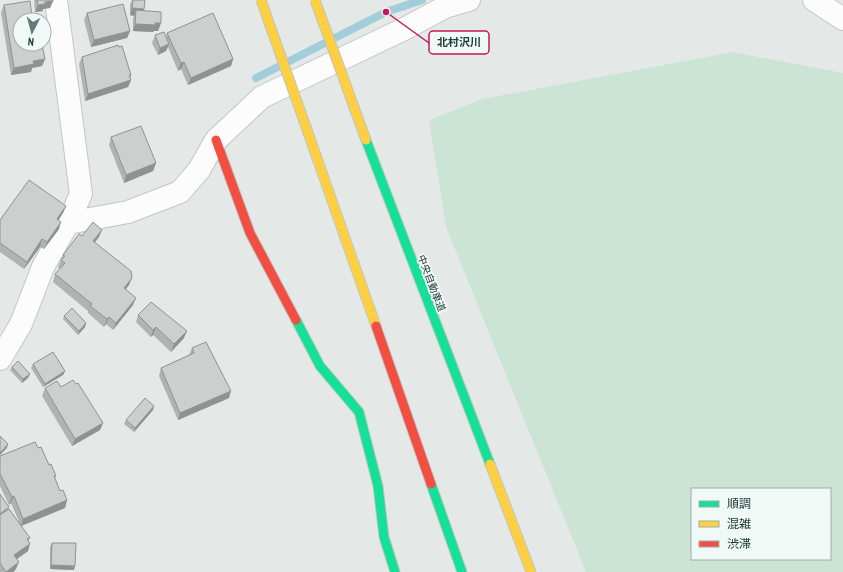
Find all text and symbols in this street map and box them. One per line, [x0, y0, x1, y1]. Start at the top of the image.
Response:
north arrow [12, 12, 52, 52]
callout: 北村沢川 [429, 31, 489, 54]
text: N [27, 35, 35, 49]
text: 北村沢川 [437, 35, 481, 49]
street label: 中央自動車道 [415, 253, 448, 314]
legend [691, 488, 831, 560]
text: 順調 [727, 496, 751, 511]
text: 混雑 [727, 516, 751, 531]
text: 渋滞 [727, 536, 751, 551]

